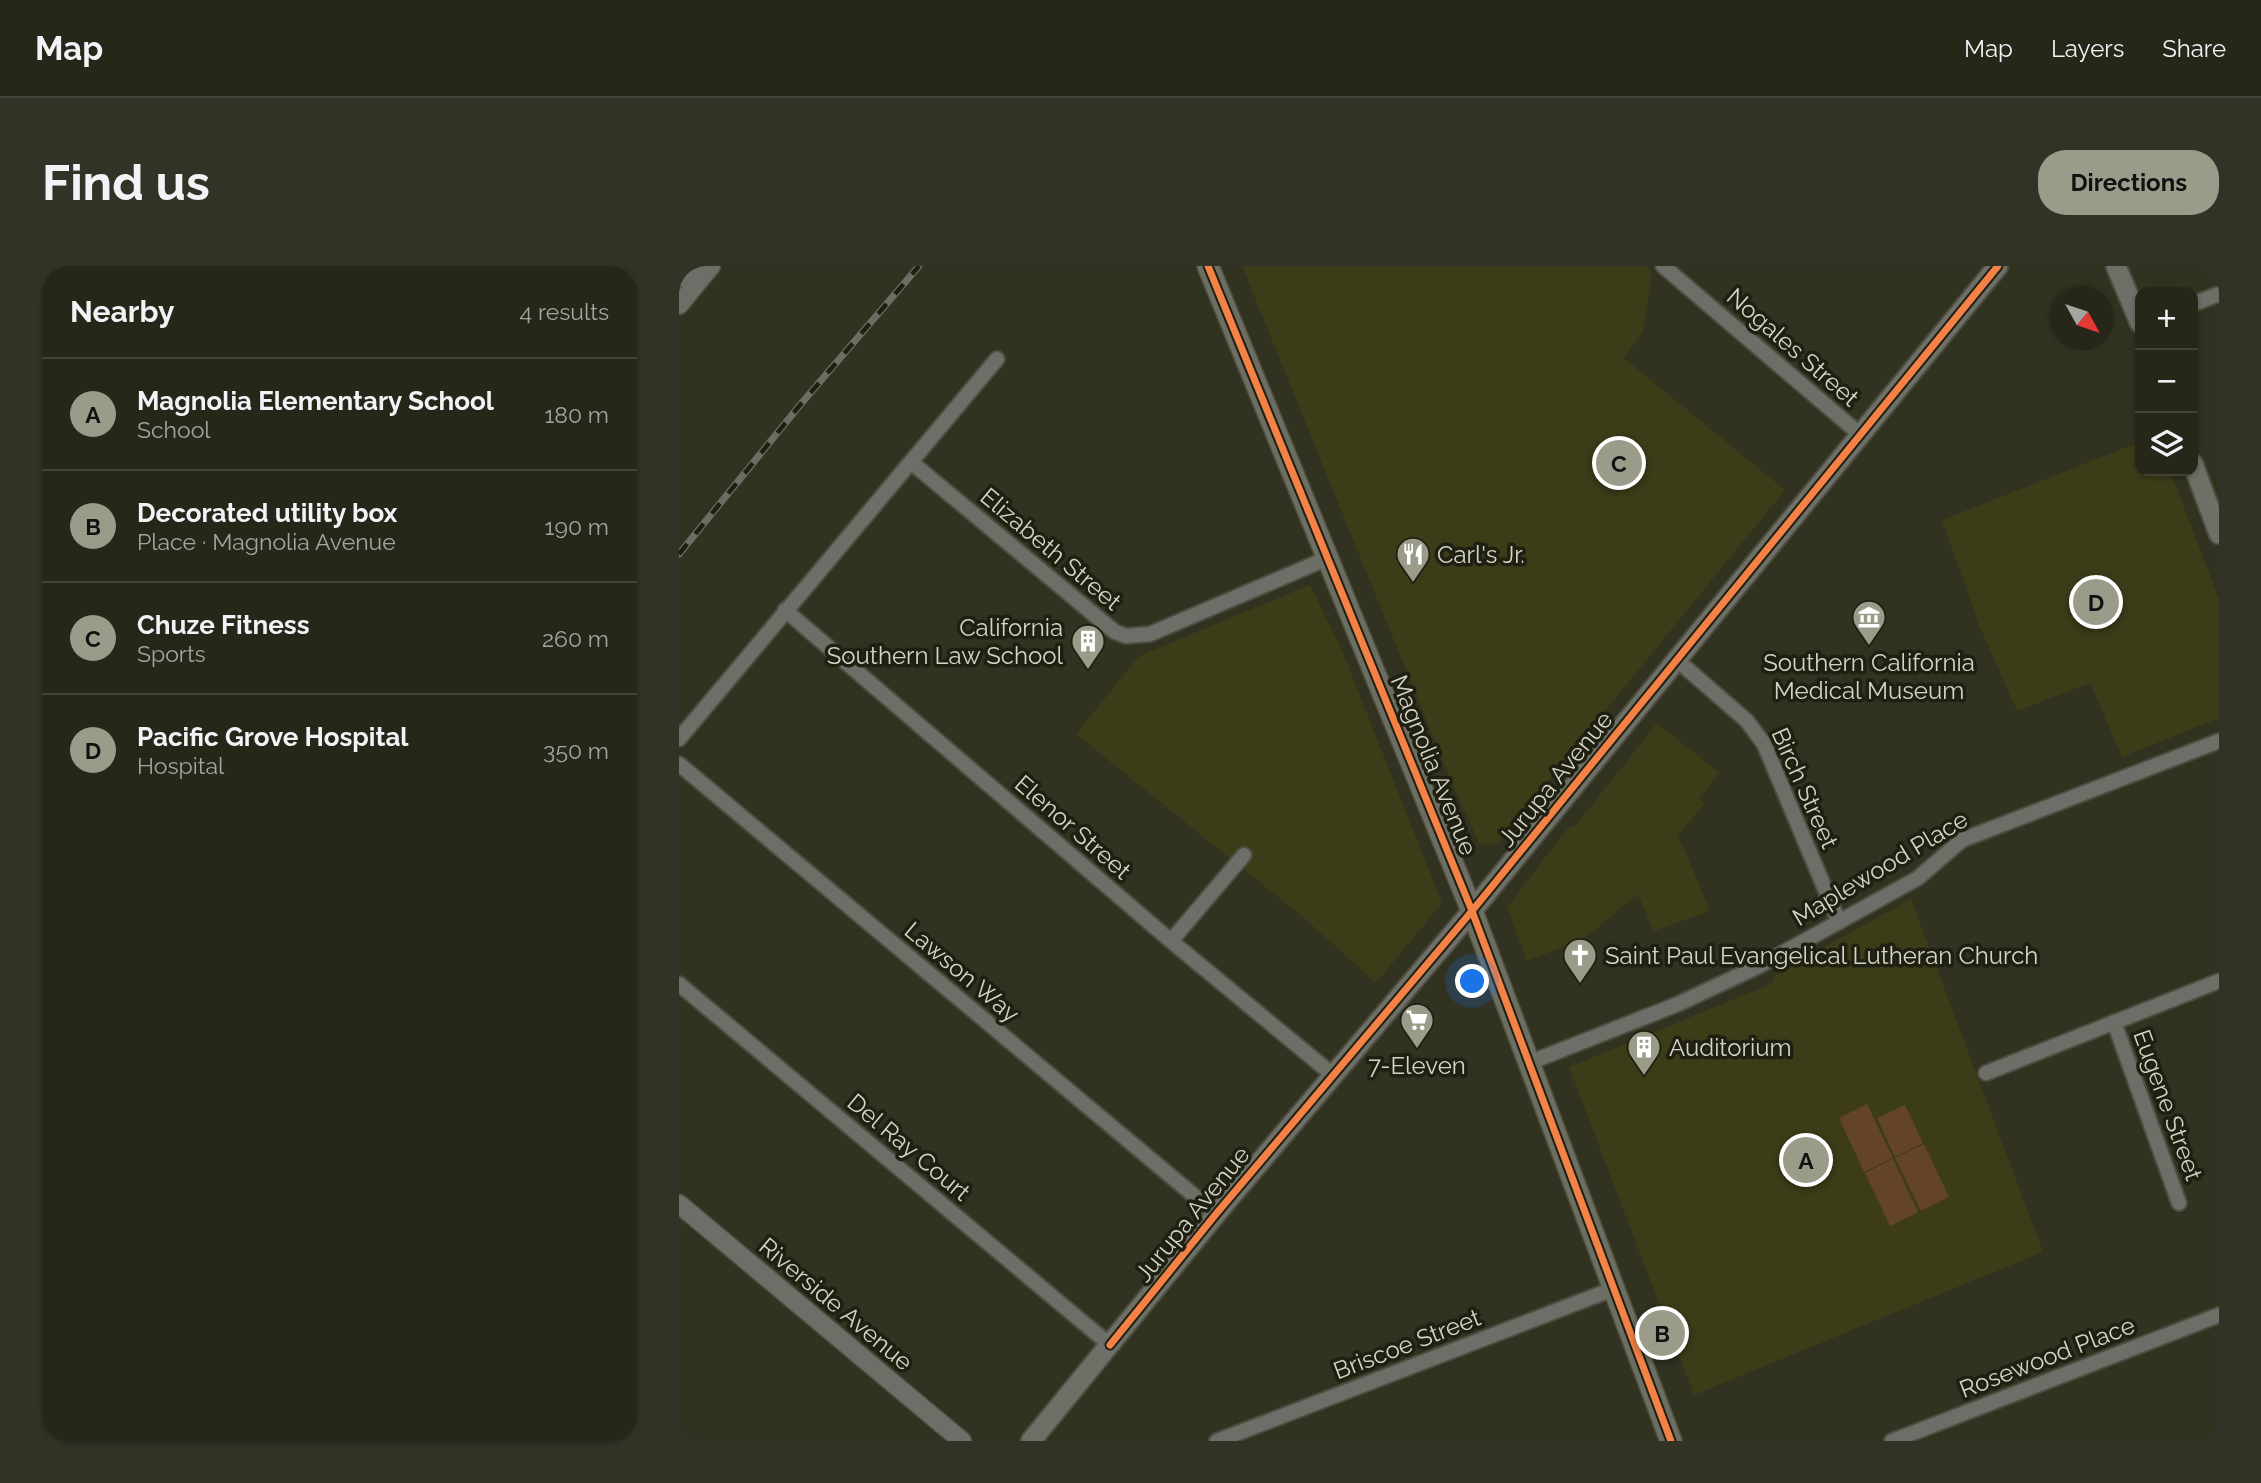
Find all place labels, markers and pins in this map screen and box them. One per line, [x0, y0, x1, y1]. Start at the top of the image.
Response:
pin: C [1596, 437, 1642, 489]
restaurant icon: Carl's Jr. [1394, 535, 1432, 584]
place label: Carl's Jr. [1437, 540, 1525, 569]
pin: D [2073, 576, 2119, 628]
museum icon: Southern California Medical Museum [1850, 598, 1888, 647]
place label: California Southern Law School [827, 613, 1063, 670]
building icon: California Southern Law School [1069, 622, 1107, 671]
place label: Southern California Medical Museum [1763, 648, 1975, 705]
church icon: Saint Paul Evangelical Lutheran Church [1561, 936, 1599, 985]
place label: Saint Paul Evangelical Lutheran Church [1605, 941, 2038, 970]
supermarket icon: 7-Eleven [1398, 1001, 1436, 1050]
building icon: Auditorium [1625, 1028, 1663, 1077]
place label: Auditorium [1669, 1033, 1791, 1062]
place label: 7-Eleven [1368, 1051, 1466, 1080]
pin: A [1783, 1134, 1829, 1186]
pin: B [1639, 1307, 1685, 1359]

